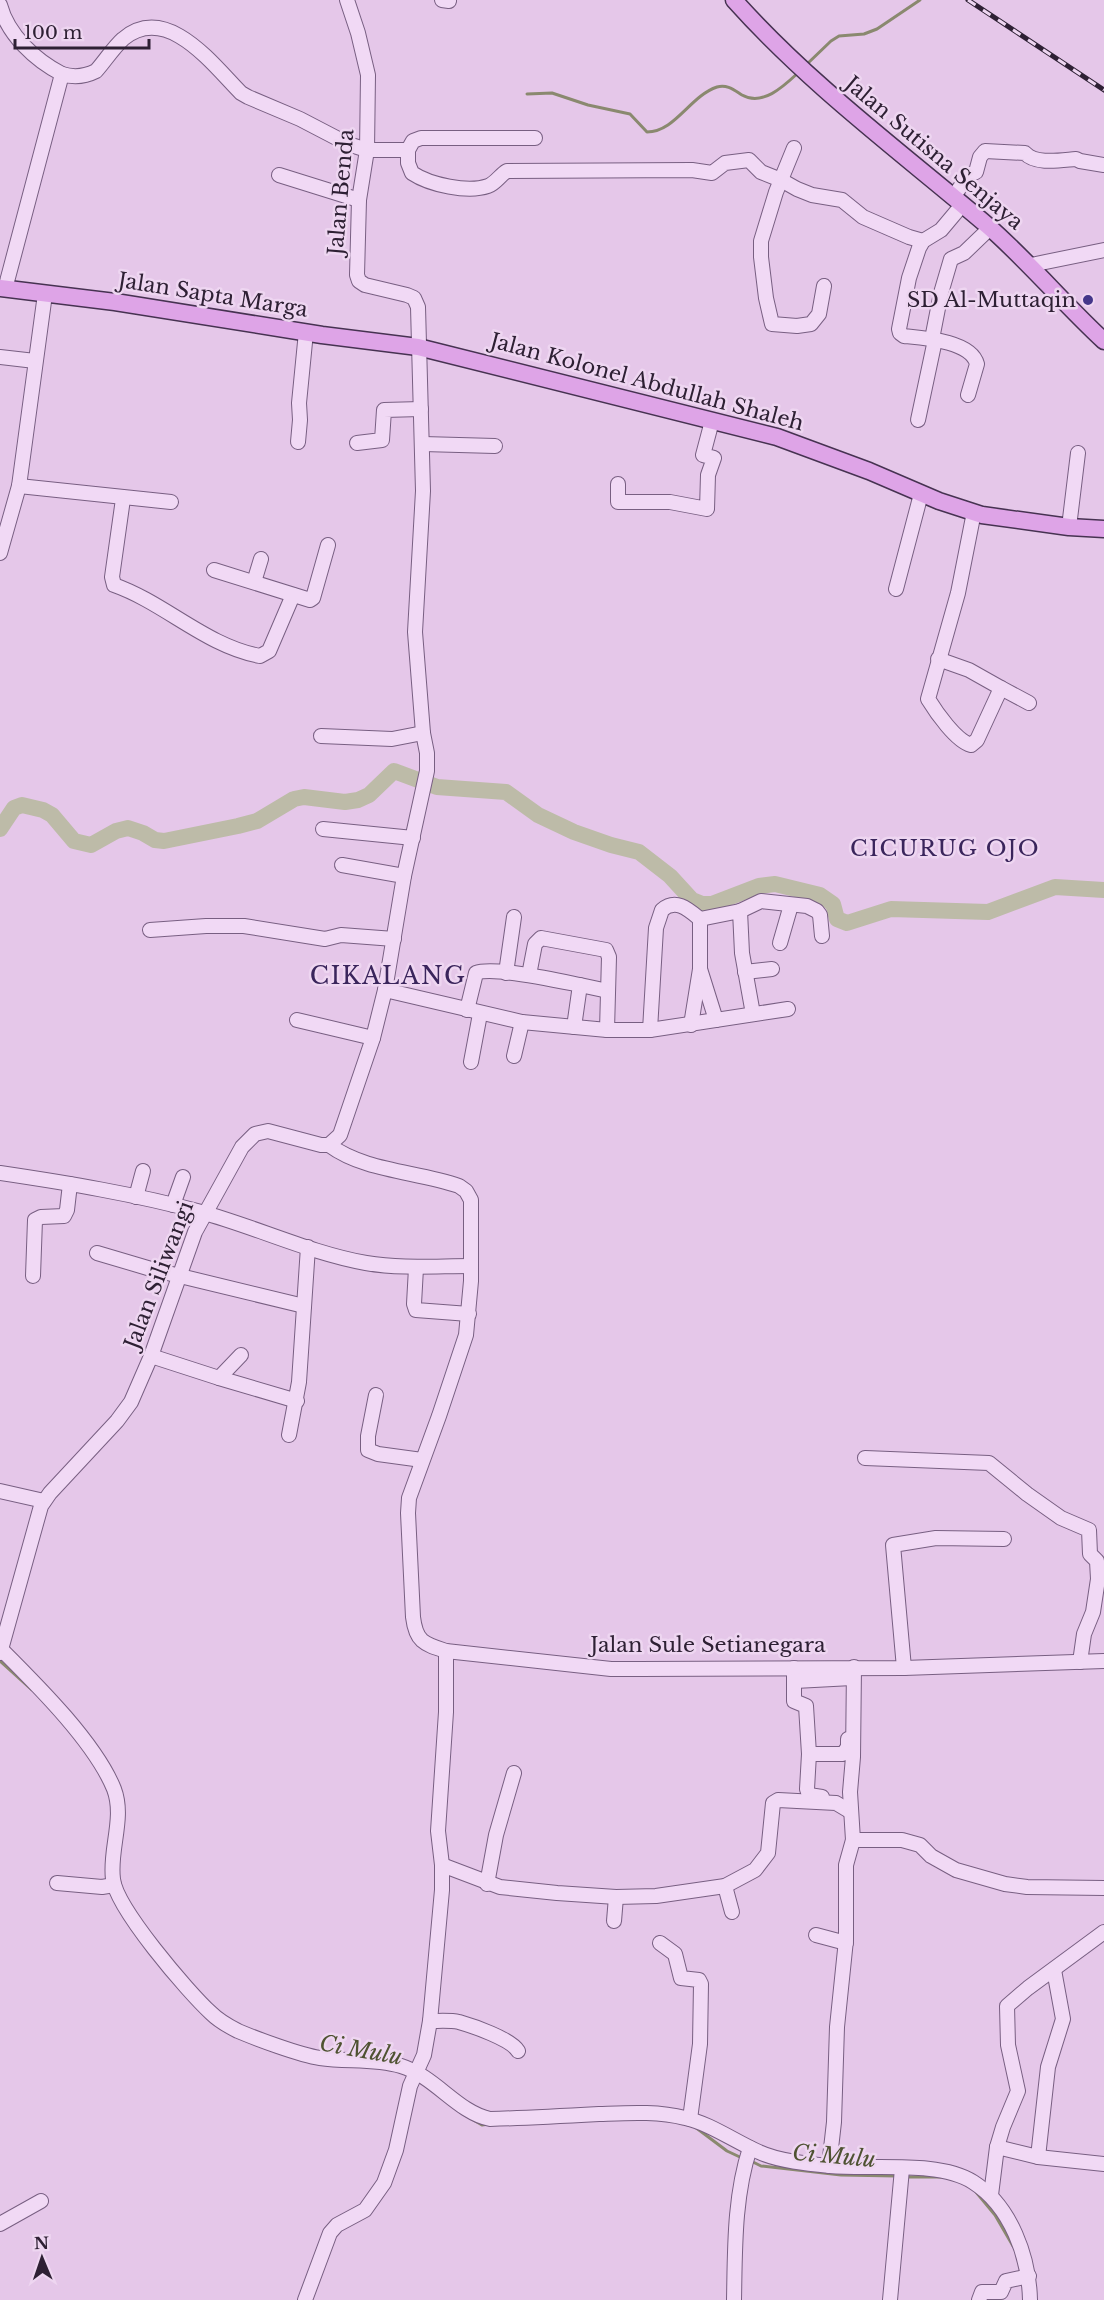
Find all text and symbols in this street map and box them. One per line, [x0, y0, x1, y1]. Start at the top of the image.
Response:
scale bar [15, 12, 148, 50]
text: 100 m [24, 22, 82, 44]
street label: Jalan Sutisna Senjaya [837, 69, 1029, 235]
street label: Jalan Benda [322, 127, 359, 259]
street label: Jalan Sapta Marga [113, 267, 310, 323]
place label: SD Al-Muttaqin [907, 287, 1076, 313]
marker: SD Al-Muttaqin [1081, 293, 1095, 307]
street label: Jalan Kolonel Abdullah Shaleh [484, 327, 807, 436]
district label: CICURUG OJO [850, 835, 1040, 862]
district label: CIKALANG [310, 961, 466, 990]
street label: Jalan Siliwangi [118, 1197, 199, 1355]
street label: Jalan Sule Setianegara [587, 1632, 826, 1658]
water label: Ci Mulu [317, 2029, 405, 2071]
water label: Ci Mulu [791, 2139, 877, 2173]
north arrow [12, 2228, 72, 2288]
text: N [34, 2233, 49, 2253]

